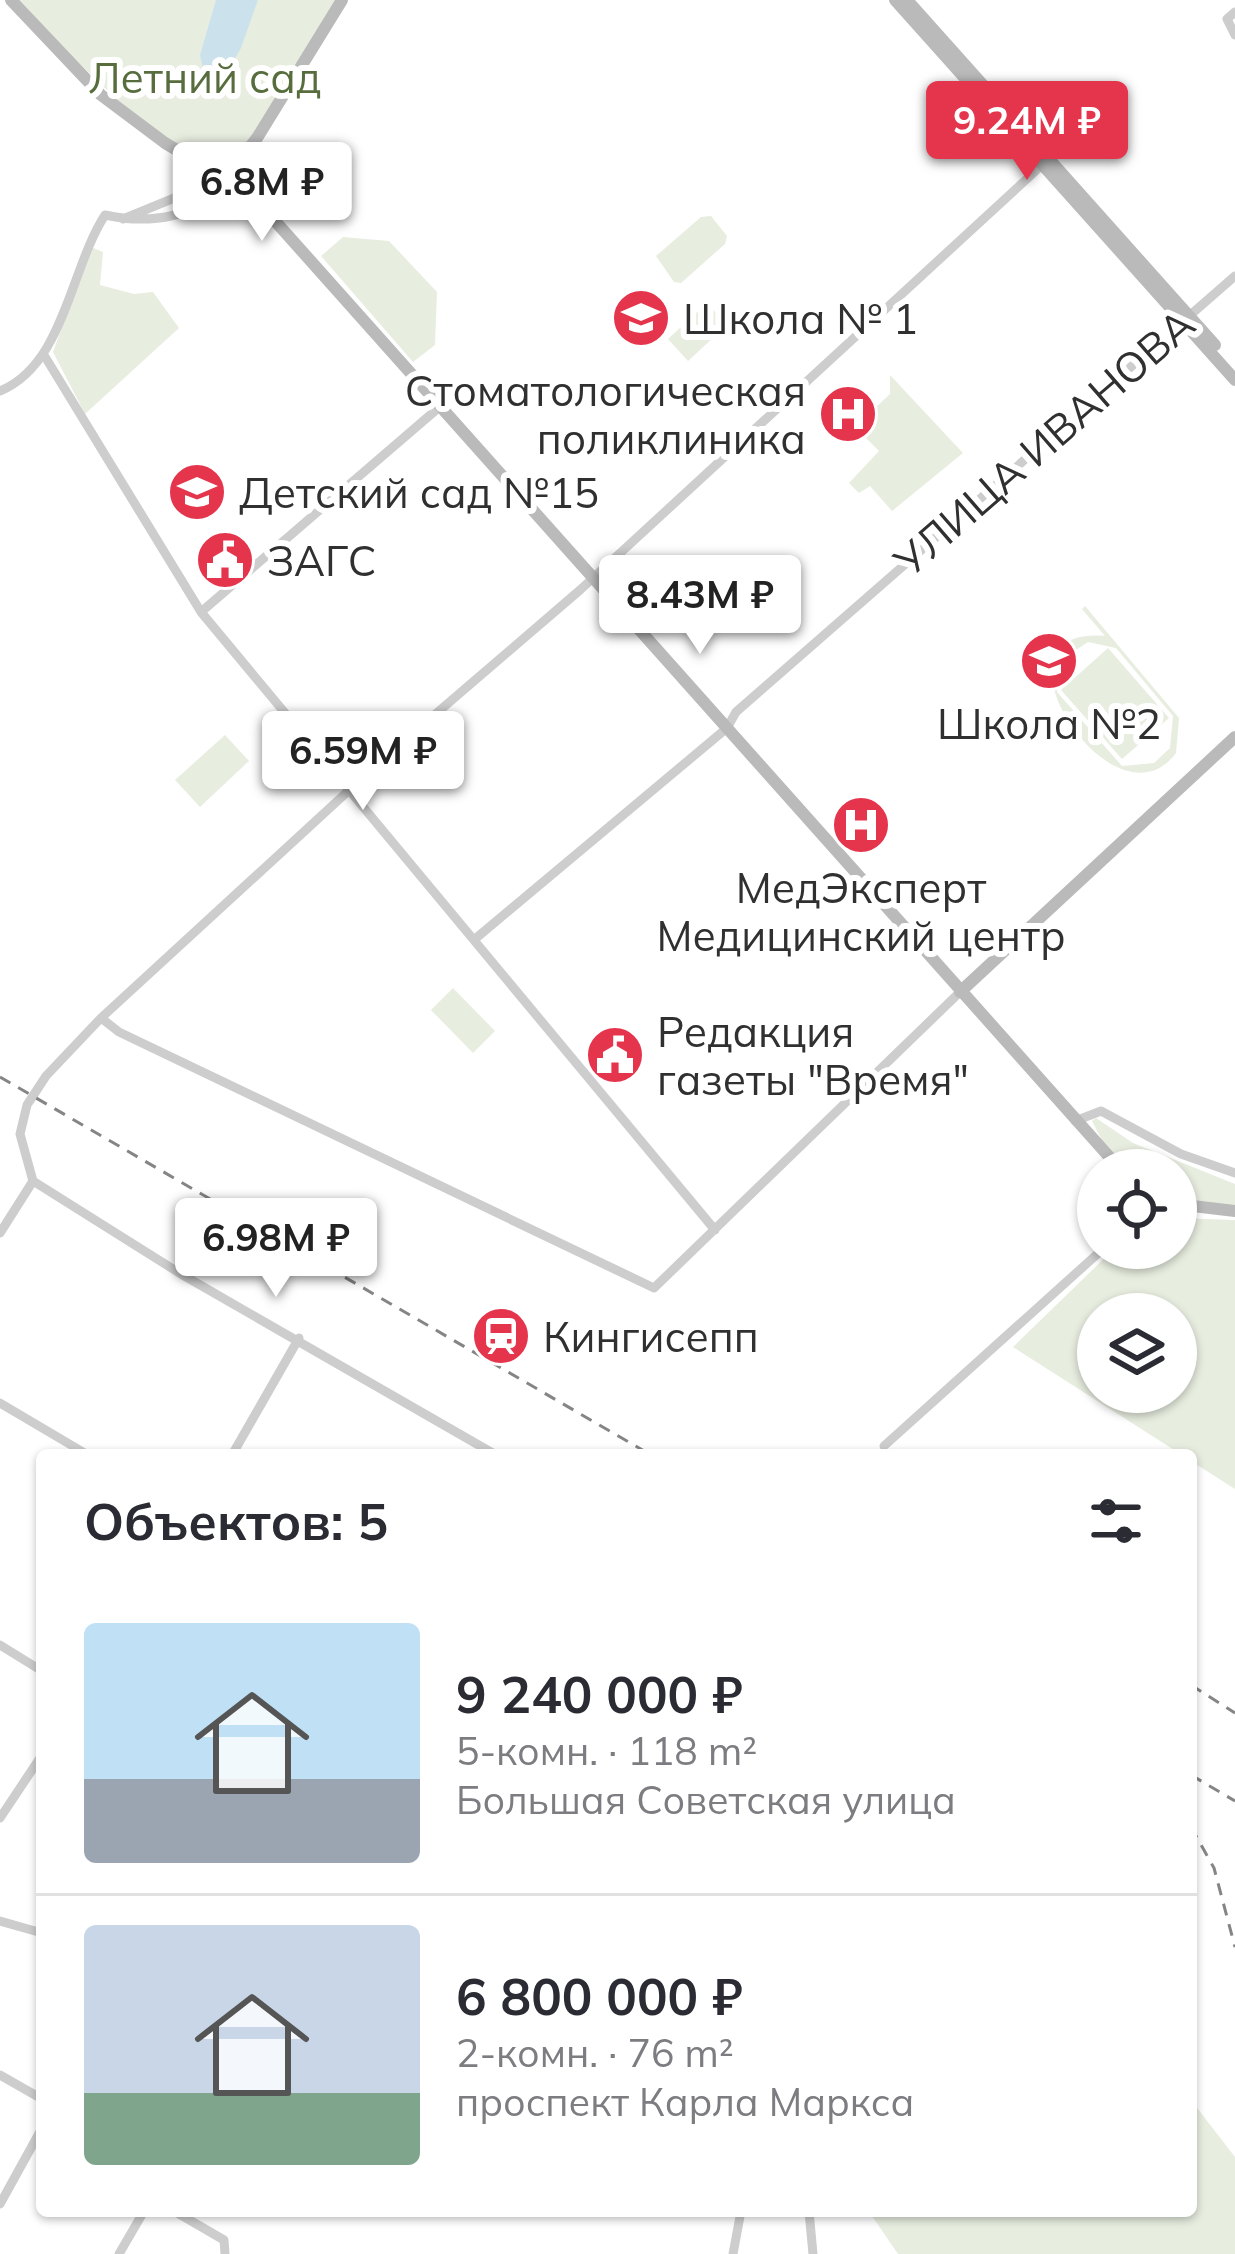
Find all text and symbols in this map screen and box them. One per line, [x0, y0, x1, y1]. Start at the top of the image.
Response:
park label: Летний сад [89, 51, 321, 104]
pin: 9.24M ₽ [916, 81, 1138, 183]
text: 9.24M ₽ [953, 95, 1101, 144]
pin: 6.8M ₽ [164, 142, 360, 244]
text: 6.8M ₽ [200, 156, 324, 205]
school or university icon: Школа № 1 [610, 287, 672, 349]
place label: Школа № 1 [683, 292, 918, 345]
street label: УЛИЦА ИВАНОВА [882, 297, 1205, 588]
place label: Стоматологическая поликлиника [405, 364, 806, 465]
hospital icon: Стоматологическая поликлиника [817, 383, 879, 445]
school or university icon: Детский сад №15 [166, 461, 228, 523]
place label: Детский сад №15 [239, 466, 599, 519]
public building icon: ЗАГС [194, 529, 256, 591]
place label: ЗАГС [267, 534, 377, 587]
pin: 8.43M ₽ [589, 555, 811, 657]
text: 8.43M ₽ [626, 569, 774, 618]
school or university icon: Школа №2 [1018, 630, 1080, 692]
place label: Школа №2 [937, 697, 1161, 750]
pin: 6.59M ₽ [252, 711, 474, 813]
text: 6.59M ₽ [289, 725, 437, 774]
hospital icon: МедЭксперт Медицинский центр [830, 794, 892, 856]
place label: МедЭксперт Медицинский центр [656, 861, 1066, 962]
place label: Редакция газеты "Время" [657, 1005, 969, 1106]
public building icon: Редакция газеты "Время" [584, 1024, 646, 1086]
map controls [1077, 1149, 1197, 1413]
button: locate [1077, 1149, 1197, 1269]
pin: 6.98M ₽ [165, 1198, 387, 1300]
text: 6.98M ₽ [202, 1212, 350, 1261]
button: layers [1077, 1293, 1197, 1413]
station icon: Кингисепп [470, 1305, 532, 1367]
place label: Кингисепп [543, 1310, 759, 1363]
icon: filters [1083, 1488, 1149, 1554]
text: Объектов: 5 [84, 1489, 388, 1553]
text: 9 240 000 ₽ [456, 1662, 743, 1726]
icon: home [180, 1671, 324, 1815]
text: 5-комн. · 118 m² [456, 1726, 757, 1775]
text: Большая Советская улица [456, 1775, 956, 1824]
text: 6 800 000 ₽ [456, 1964, 743, 2028]
icon: home [180, 1973, 324, 2117]
text: 2-комн. · 76 m² [456, 2028, 734, 2077]
text: проспект Карла Маркса [456, 2077, 914, 2126]

